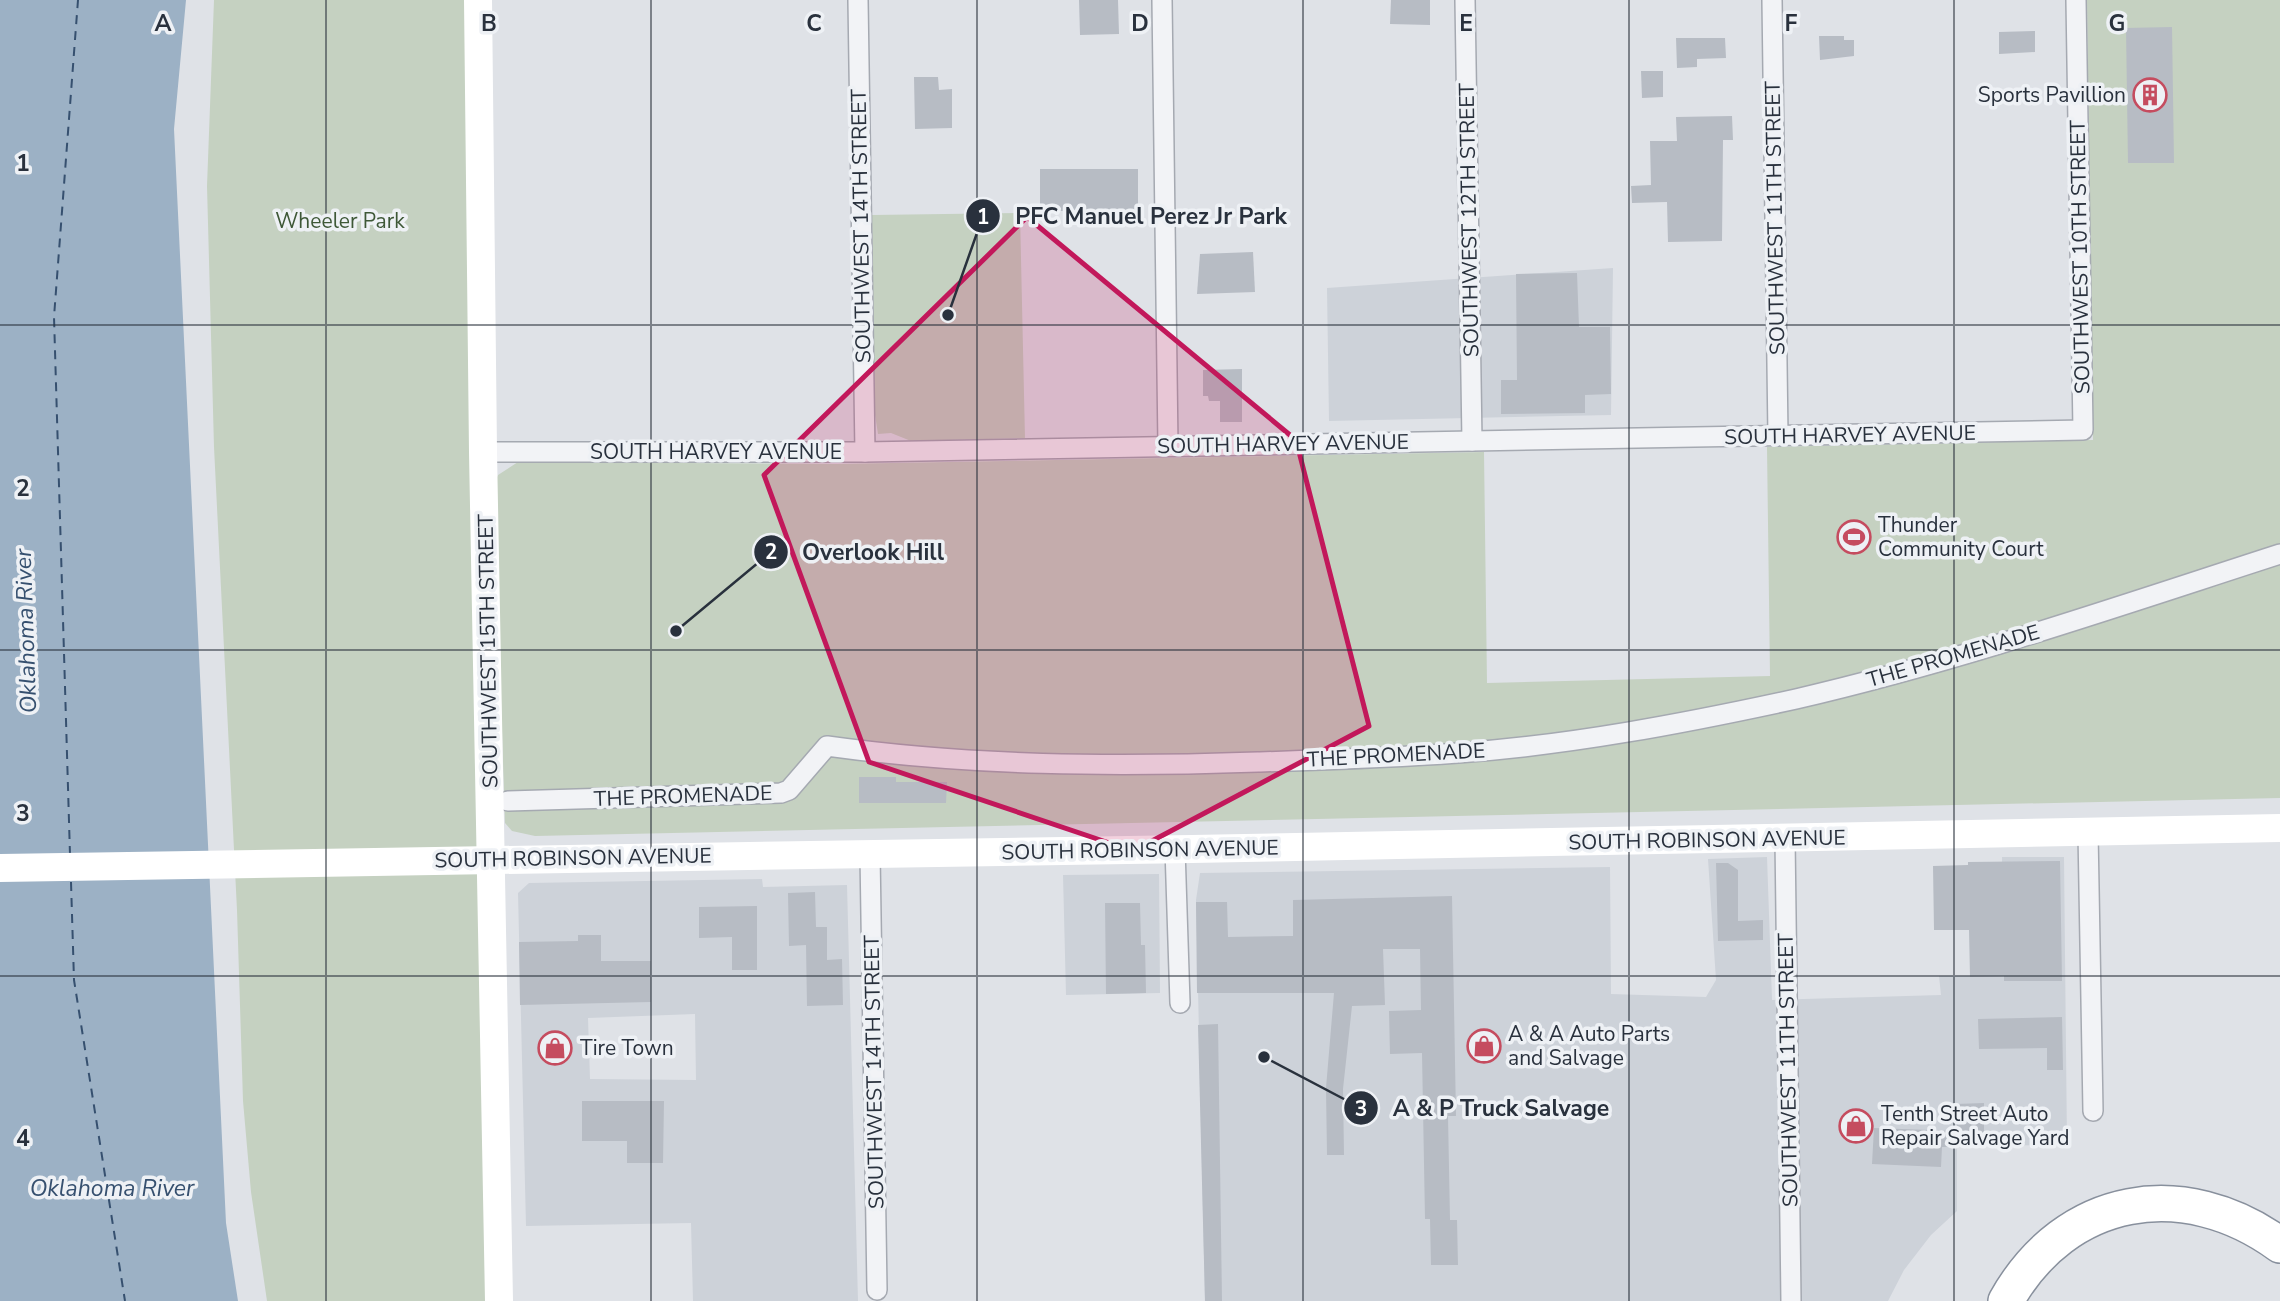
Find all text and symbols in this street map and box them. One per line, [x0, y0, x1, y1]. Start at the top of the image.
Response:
text: A [154, 8, 172, 39]
text: B [481, 8, 497, 39]
text: C [806, 8, 822, 39]
text: D [1131, 8, 1149, 39]
text: E [1459, 8, 1473, 39]
text: F [1785, 8, 1798, 39]
text: G [2109, 8, 2125, 39]
building icon: Sports Pavillion [2131, 76, 2169, 114]
street label: SOUTHWEST 11TH STREET [1759, 80, 1791, 355]
place label: Sports Pavillion [1978, 81, 2126, 109]
street label: SOUTHWEST 12TH STREET [1453, 82, 1485, 357]
street label: SOUTHWEST 14TH STREET [845, 88, 877, 363]
street label: SOUTHWEST 10TH STREET [2064, 119, 2096, 394]
text: 1 [16, 148, 30, 179]
callout: PFC Manuel Perez Jr Park [966, 194, 1301, 238]
text: PFC Manuel Perez Jr Park [1015, 201, 1288, 232]
text: 1 [977, 203, 989, 231]
park label: Wheeler Park [275, 207, 405, 235]
street label: SOUTH HARVEY AVENUE [1724, 419, 1976, 451]
street label: SOUTH HARVEY AVENUE [1157, 428, 1409, 460]
street label: SOUTH HARVEY AVENUE [590, 438, 842, 466]
text: 2 [16, 473, 30, 504]
place label: Thunder Community Court [1878, 511, 2044, 563]
street label: SOUTHWEST 15TH STREET [472, 513, 504, 788]
sports icon: Thunder Community Court [1835, 518, 1873, 556]
callout: Overlook Hill [753, 530, 958, 574]
text: Overlook Hill [802, 537, 945, 568]
text: 2 [765, 538, 777, 566]
water label: Oklahoma River [8, 547, 44, 714]
street label: THE PROMENADE [1863, 618, 2043, 694]
street label: THE PROMENADE [1306, 736, 1486, 774]
street label: THE PROMENADE [593, 779, 773, 813]
text: 3 [16, 798, 30, 829]
street label: SOUTH ROBINSON AVENUE [1568, 824, 1846, 856]
street label: SOUTH ROBINSON AVENUE [1001, 834, 1279, 866]
street label: SOUTH ROBINSON AVENUE [434, 842, 712, 874]
street label: SOUTHWEST 11TH STREET [1772, 932, 1804, 1207]
street label: SOUTHWEST 14TH STREET [858, 934, 890, 1209]
place label: A & A Auto Parts and Salvage [1508, 1020, 1670, 1072]
shop icon: A & A Auto Parts and Salvage [1465, 1027, 1503, 1065]
shop icon: Tire Town [536, 1029, 574, 1067]
place label: Tire Town [580, 1034, 674, 1062]
callout: A & P Truck Salvage [1343, 1086, 1623, 1130]
text: A & P Truck Salvage [1393, 1093, 1609, 1124]
text: 3 [1355, 1095, 1367, 1123]
place label: Tenth Street Auto Repair Salvage Yard [1881, 1100, 2069, 1152]
shop icon: Tenth Street Auto Repair Salvage Yard [1837, 1107, 1875, 1145]
text: 4 [16, 1123, 30, 1154]
water label: Oklahoma River [30, 1173, 195, 1204]

